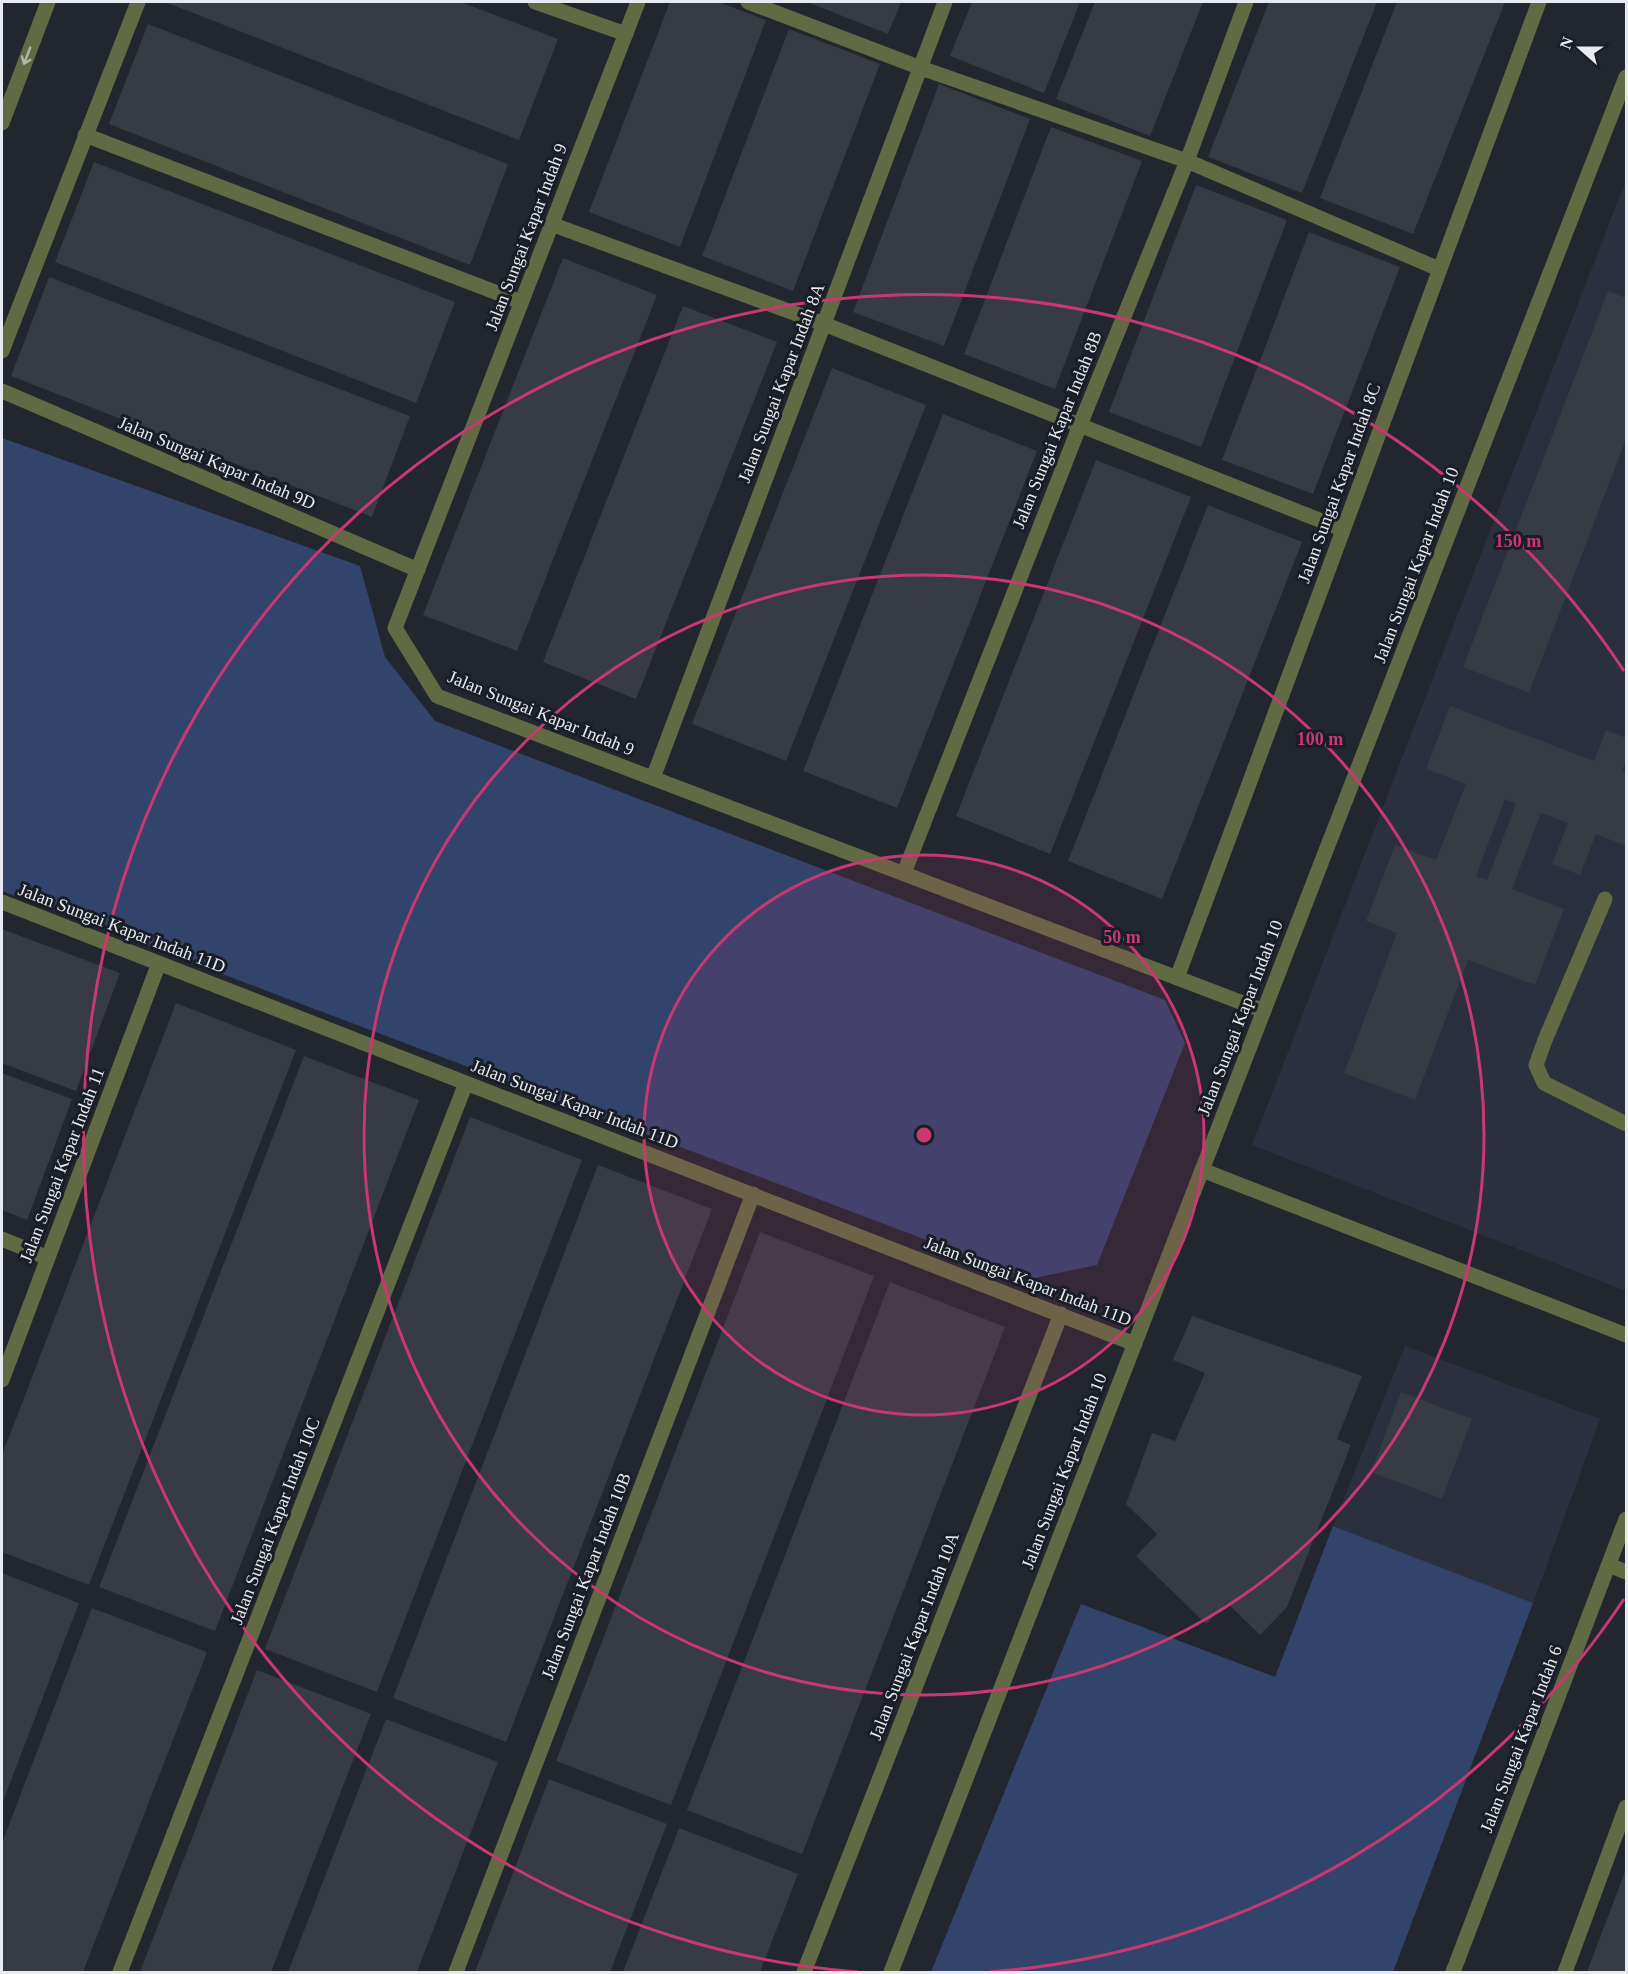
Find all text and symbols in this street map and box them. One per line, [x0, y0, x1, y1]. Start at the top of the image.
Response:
north arrow [1550, 18, 1610, 78]
text: N [1556, 34, 1577, 51]
one-way arrow [21, 46, 32, 65]
street label: Jalan Sungai Kapar Indah 9 [481, 141, 571, 333]
street label: Jalan Sungai Kapar Indah 8A [734, 280, 828, 486]
street label: Jalan Sungai Kapar Indah 8B [1008, 328, 1106, 532]
street label: Jalan Sungai Kapar Indah 8C [1294, 380, 1384, 586]
street label: Jalan Sungai Kapar Indah 9D [116, 412, 318, 514]
street label: Jalan Sungai Kapar Indah 10 [1369, 464, 1463, 666]
text: 150 m [1495, 531, 1541, 551]
street label: Jalan Sungai Kapar Indah 9 [445, 666, 637, 760]
text: 100 m [1297, 729, 1343, 749]
street label: Jalan Sungai Kapar Indah 11D [16, 879, 228, 977]
street label: Jalan Sungai Kapar Indah 10 [1193, 917, 1287, 1119]
text: 50 m [1103, 927, 1141, 947]
street label: Jalan Sungai Kapar Indah 11D [469, 1055, 681, 1153]
street label: Jalan Sungai Kapar Indah 11 [16, 1065, 108, 1265]
centre of rings [914, 1125, 934, 1145]
street label: Jalan Sungai Kapar Indah 11D [922, 1232, 1134, 1330]
street label: Jalan Sungai Kapar Indah 10 [1017, 1370, 1111, 1572]
street label: Jalan Sungai Kapar Indah 10C [226, 1415, 324, 1627]
street label: Jalan Sungai Kapar Indah 10B [537, 1470, 635, 1682]
street label: Jalan Sungai Kapar Indah 10A [865, 1529, 963, 1743]
street label: Jalan Sungai Kapar Indah 6 [1476, 1643, 1566, 1835]

